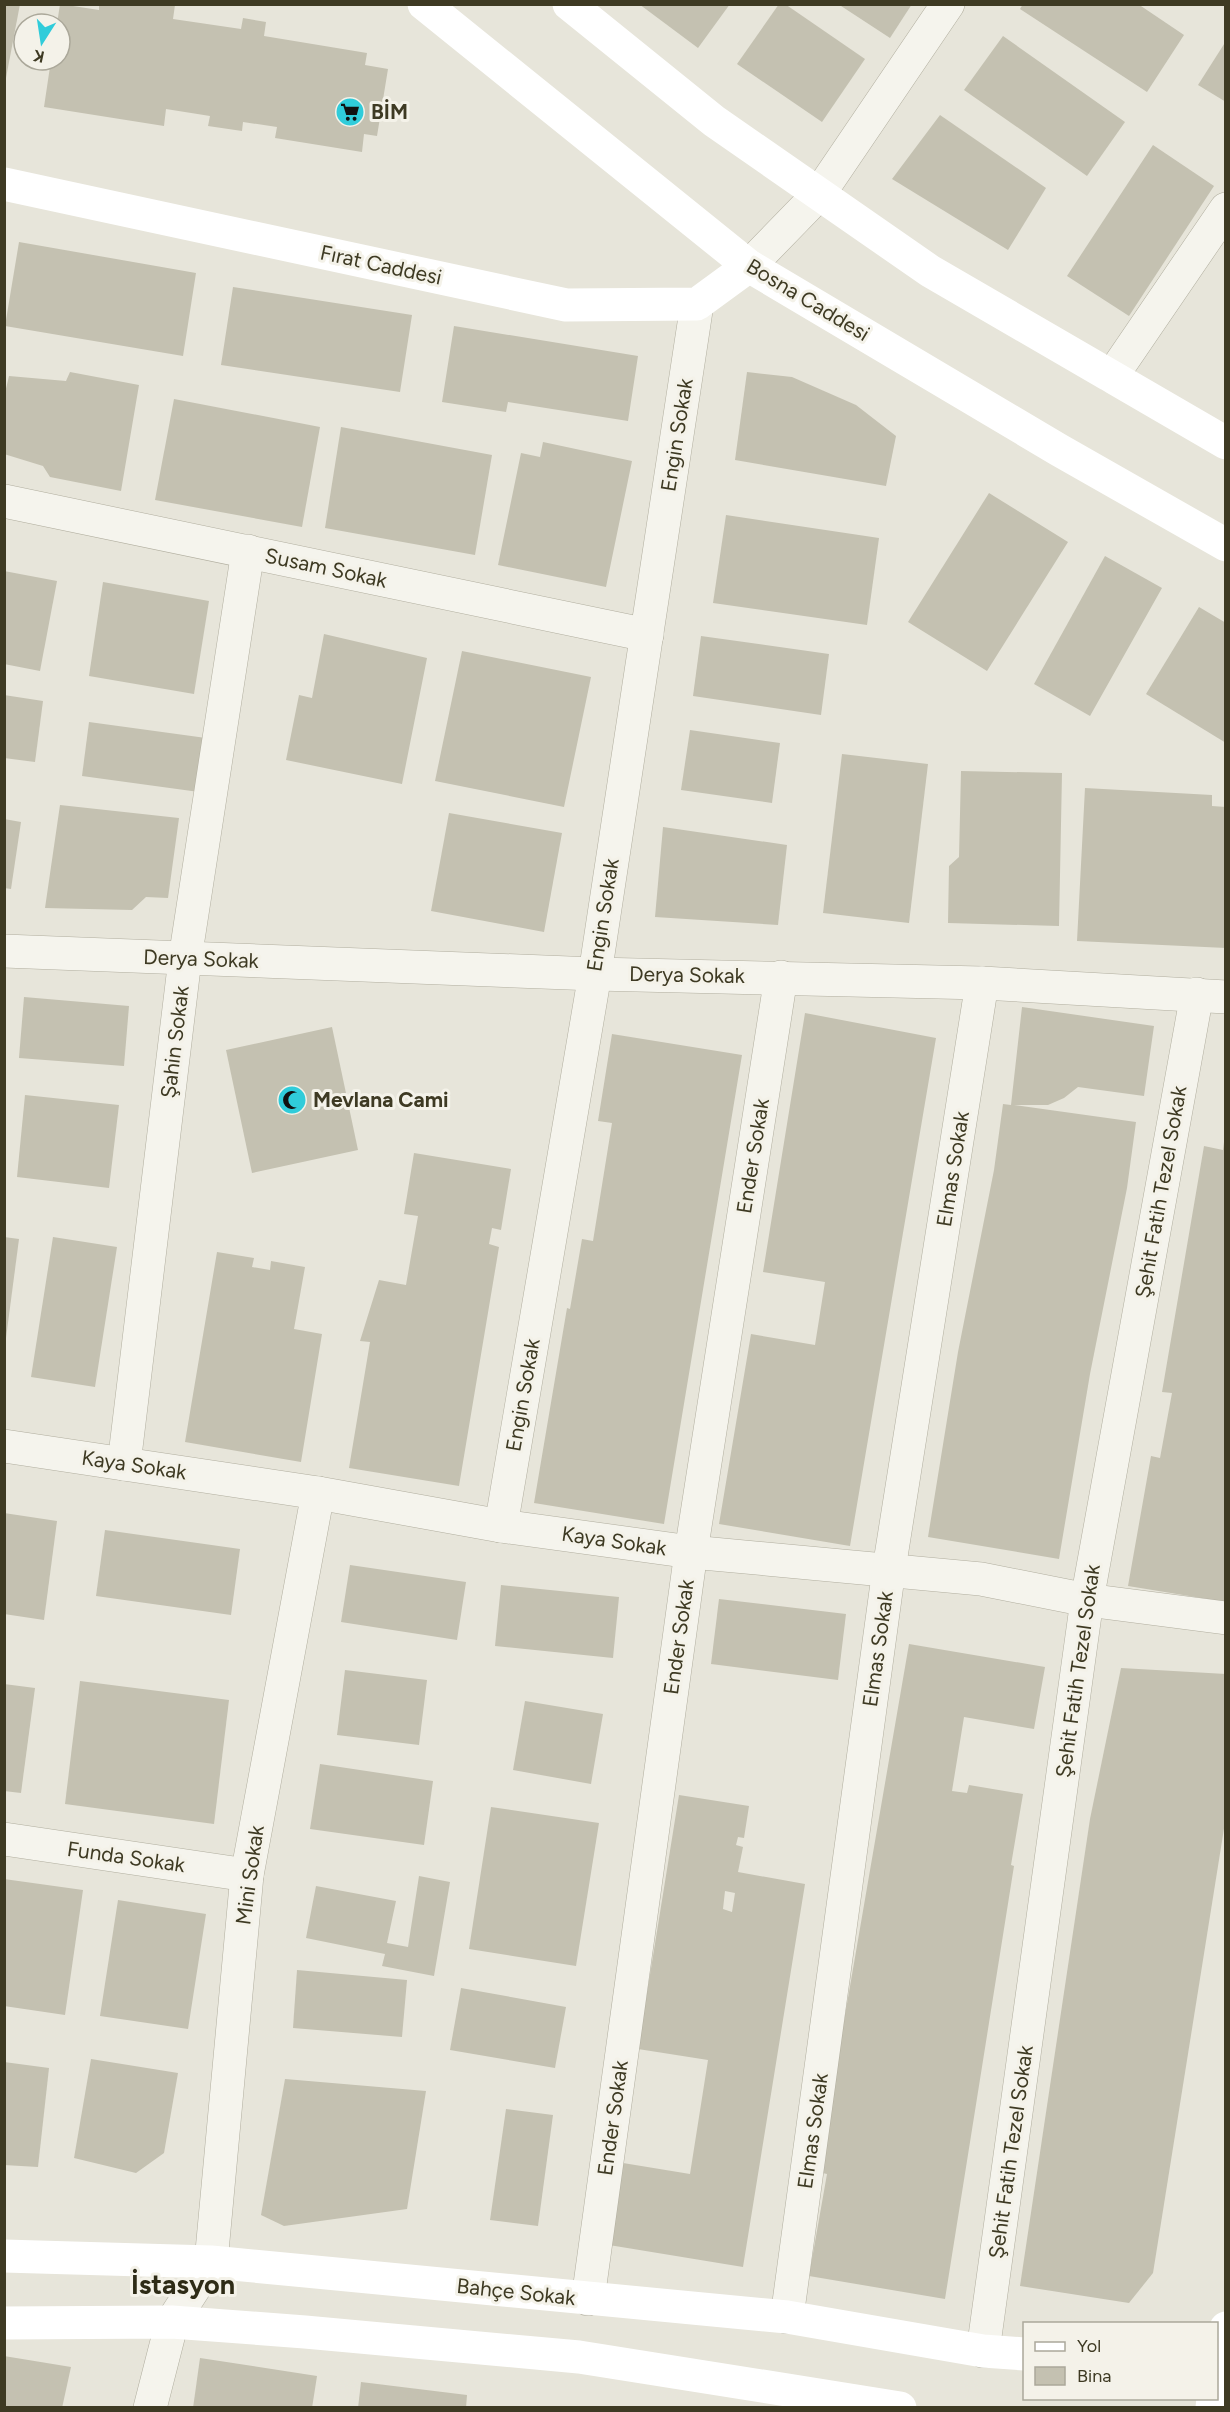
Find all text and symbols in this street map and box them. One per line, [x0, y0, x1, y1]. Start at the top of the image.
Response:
north arrow [12, 12, 72, 72]
text: K [31, 46, 46, 67]
supermarket icon: BİM [334, 96, 366, 128]
place label: BİM [371, 99, 408, 124]
street label: Fırat Caddesi [318, 239, 444, 290]
street label: Bosna Caddesi [742, 253, 874, 346]
street label: Engin Sokak [655, 376, 698, 493]
street label: Susam Sokak [263, 542, 390, 593]
street label: Engin Sokak [581, 856, 624, 973]
street label: Derya Sokak [143, 944, 260, 973]
street label: Derya Sokak [629, 961, 746, 988]
street label: Şahin Sokak [155, 984, 194, 1100]
street label: Şehit Fatih Tezel Sokak [1130, 1083, 1192, 1300]
mosque icon: Mevlana Cami [276, 1084, 308, 1116]
place label: Mevlana Cami [313, 1087, 449, 1112]
street label: Ender Sokak [731, 1096, 774, 1215]
street label: Elmas Sokak [931, 1109, 974, 1228]
street label: Engin Sokak [500, 1336, 545, 1453]
street label: Kaya Sokak [80, 1445, 189, 1484]
street label: Kaya Sokak [560, 1521, 669, 1560]
street label: Şehit Fatih Tezel Sokak [1050, 1562, 1105, 1779]
street label: Ender Sokak [658, 1577, 699, 1696]
street label: Elmas Sokak [857, 1589, 898, 1708]
street label: Mini Sokak [230, 1823, 269, 1926]
street label: Funda Sokak [66, 1836, 187, 1877]
street label: Şehit Fatih Tezel Sokak [983, 2043, 1038, 2260]
street label: Ender Sokak [592, 2058, 633, 2177]
street label: Elmas Sokak [792, 2071, 833, 2190]
district label: İstasyon [131, 2268, 235, 2301]
street label: Bahçe Sokak [455, 2273, 577, 2310]
legend [1023, 2322, 1218, 2400]
text: Yol [1077, 2335, 1101, 2357]
text: Bina [1077, 2365, 1111, 2387]

